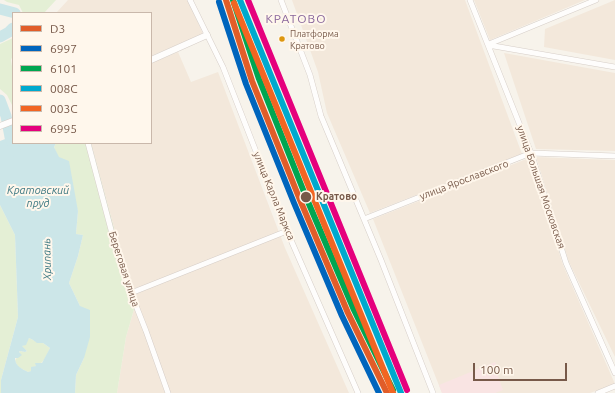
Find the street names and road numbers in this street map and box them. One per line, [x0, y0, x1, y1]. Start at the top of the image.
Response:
street label: улица Большая Московская [514, 124, 568, 250]
street label: улица Карла Маркса [251, 150, 297, 242]
street label: улица Ярославского [418, 158, 510, 202]
street label: Береговая улица [106, 230, 142, 308]

